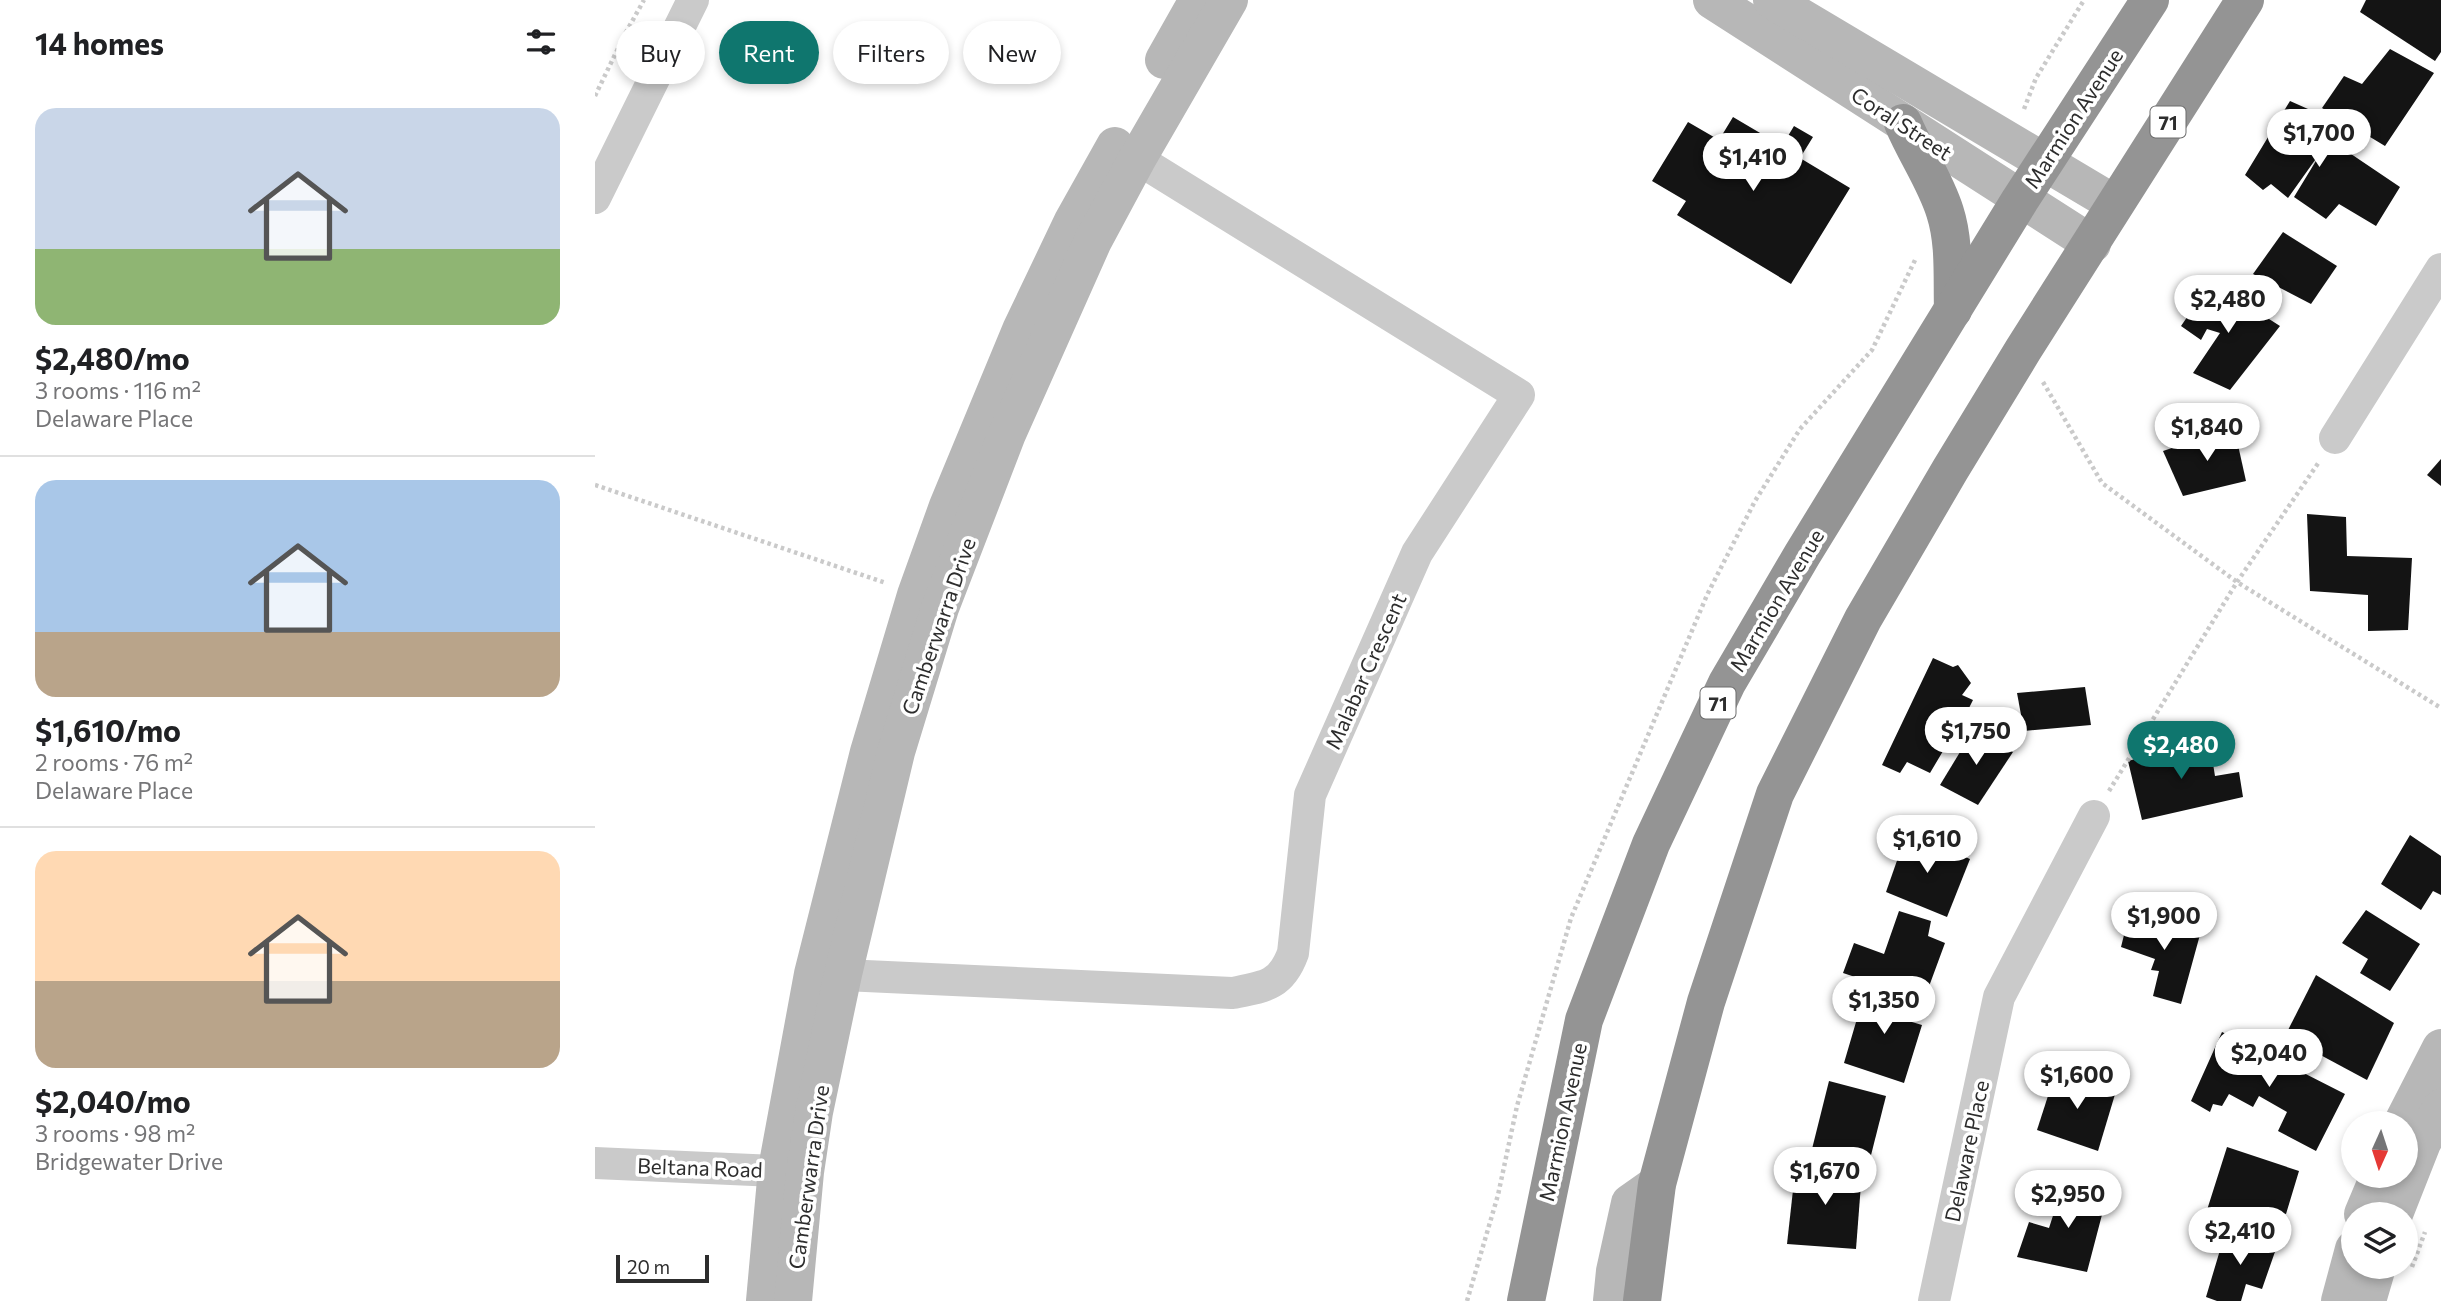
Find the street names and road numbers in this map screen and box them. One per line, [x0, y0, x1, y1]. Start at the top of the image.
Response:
street label: Marmion Avenue [2019, 43, 2127, 193]
street label: Coral Street [1847, 81, 1957, 165]
road number: 71 [2151, 106, 2185, 138]
street label: Marmion Avenue [1724, 524, 1828, 676]
street label: Camberwarra Drive [896, 534, 980, 718]
street label: Malabar Crescent [1319, 589, 1411, 753]
road number: 71 [1701, 688, 1735, 718]
street label: Marmion Avenue [1533, 1040, 1591, 1204]
street label: Delaware Place [1939, 1078, 1993, 1224]
street label: Camberwarra Drive [783, 1083, 833, 1271]
street label: Beltana Road [637, 1152, 763, 1182]

